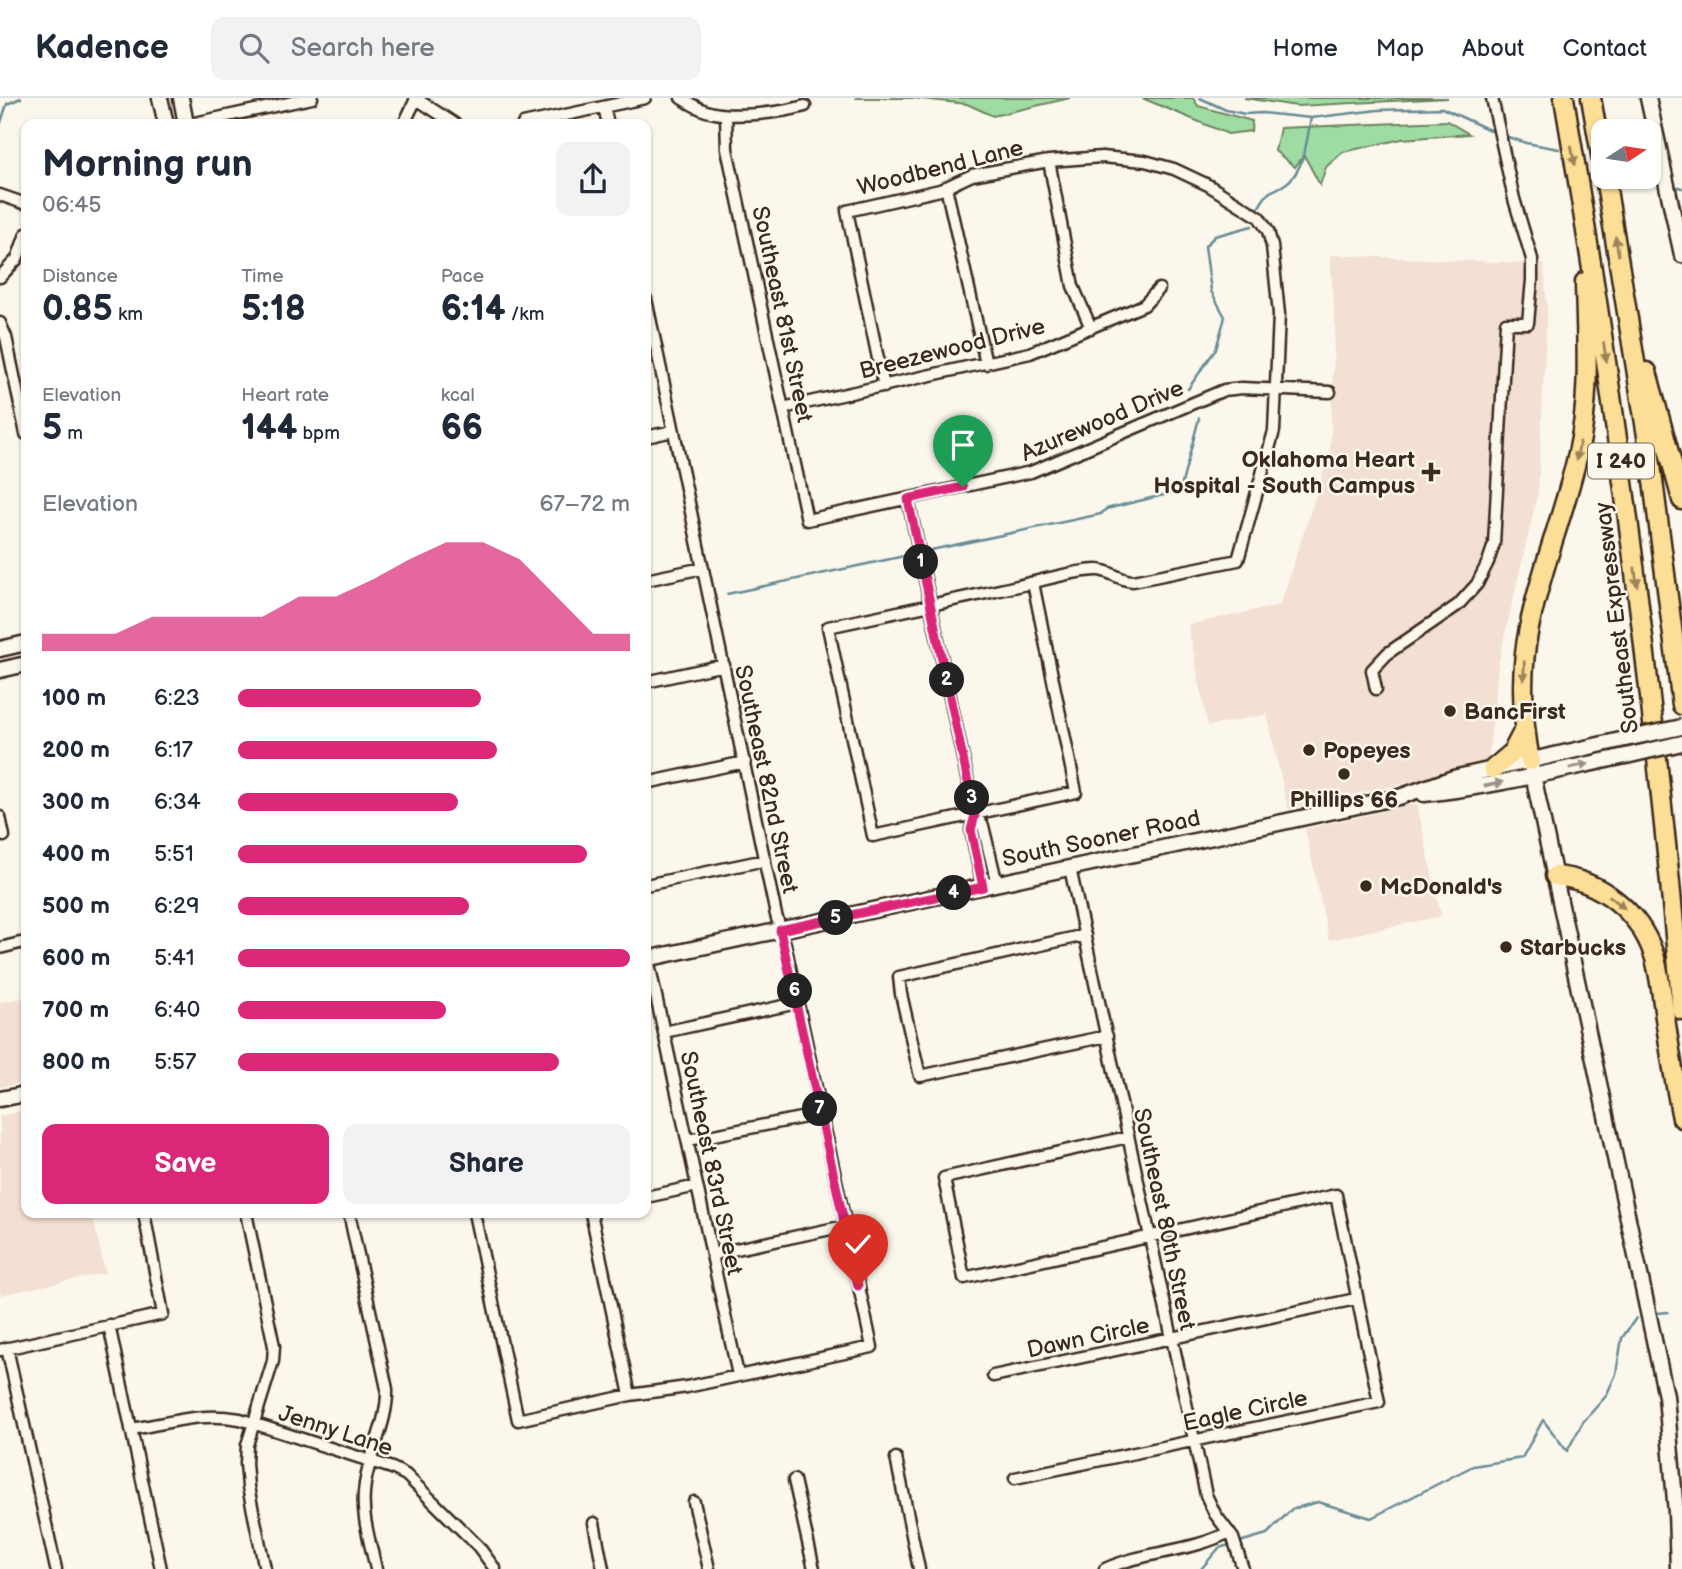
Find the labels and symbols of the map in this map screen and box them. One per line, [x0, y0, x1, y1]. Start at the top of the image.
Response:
north arrow [1591, 119, 1661, 189]
street label: Woodbend Lane [854, 134, 1026, 202]
one-way arrow [1568, 144, 1579, 166]
street label: Southeast 81st Street [745, 204, 819, 425]
one-way arrow [1611, 235, 1622, 257]
street label: Breezewood Drive [857, 312, 1048, 386]
one-way arrow [1599, 341, 1610, 363]
street label: Azurewood Drive [1017, 374, 1188, 468]
pin [933, 415, 993, 487]
one-way arrow [1573, 440, 1584, 462]
road number: I 240 [1588, 444, 1654, 478]
place label: Oklahoma Heart Hospital - South Campus [1154, 446, 1415, 500]
marker: Oklahoma Heart Hospital - South Campus [1421, 462, 1441, 482]
street label: Southeast Expressway [1589, 500, 1645, 735]
pin: 1 [904, 545, 939, 580]
one-way arrow [1630, 566, 1641, 588]
one-way arrow [1518, 660, 1530, 682]
street label: Southeast 82nd Street [728, 662, 804, 896]
pin: 2 [930, 662, 964, 698]
place label: BancFirst [1464, 698, 1566, 726]
marker: BancFirst [1442, 703, 1458, 719]
place label: Popeyes [1323, 737, 1411, 765]
marker: Popeyes [1301, 742, 1317, 758]
one-way arrow [1568, 761, 1590, 772]
marker: Phillips 66 [1336, 766, 1352, 782]
one-way arrow [1483, 778, 1505, 789]
pin: 3 [954, 780, 990, 816]
place label: Phillips 66 [1290, 786, 1398, 814]
street label: South Sooner Road [1000, 804, 1203, 874]
place label: McDonald's [1380, 873, 1502, 901]
pin: 4 [936, 876, 972, 910]
marker: McDonald's [1358, 878, 1374, 894]
one-way arrow [1607, 895, 1625, 910]
pin: 5 [818, 900, 854, 936]
place label: Starbucks [1520, 934, 1626, 962]
marker: Starbucks [1498, 939, 1514, 955]
pin: 6 [778, 974, 812, 1008]
street label: Southeast 83rd Street [674, 1049, 748, 1278]
pin: 7 [802, 1091, 838, 1126]
street label: Southeast 80th Street [1127, 1106, 1201, 1333]
pin [828, 1214, 888, 1286]
street label: Dawn Circle [1024, 1311, 1152, 1365]
street label: Eagle Circle [1180, 1384, 1310, 1438]
street label: Jenny Lane [275, 1399, 396, 1463]

